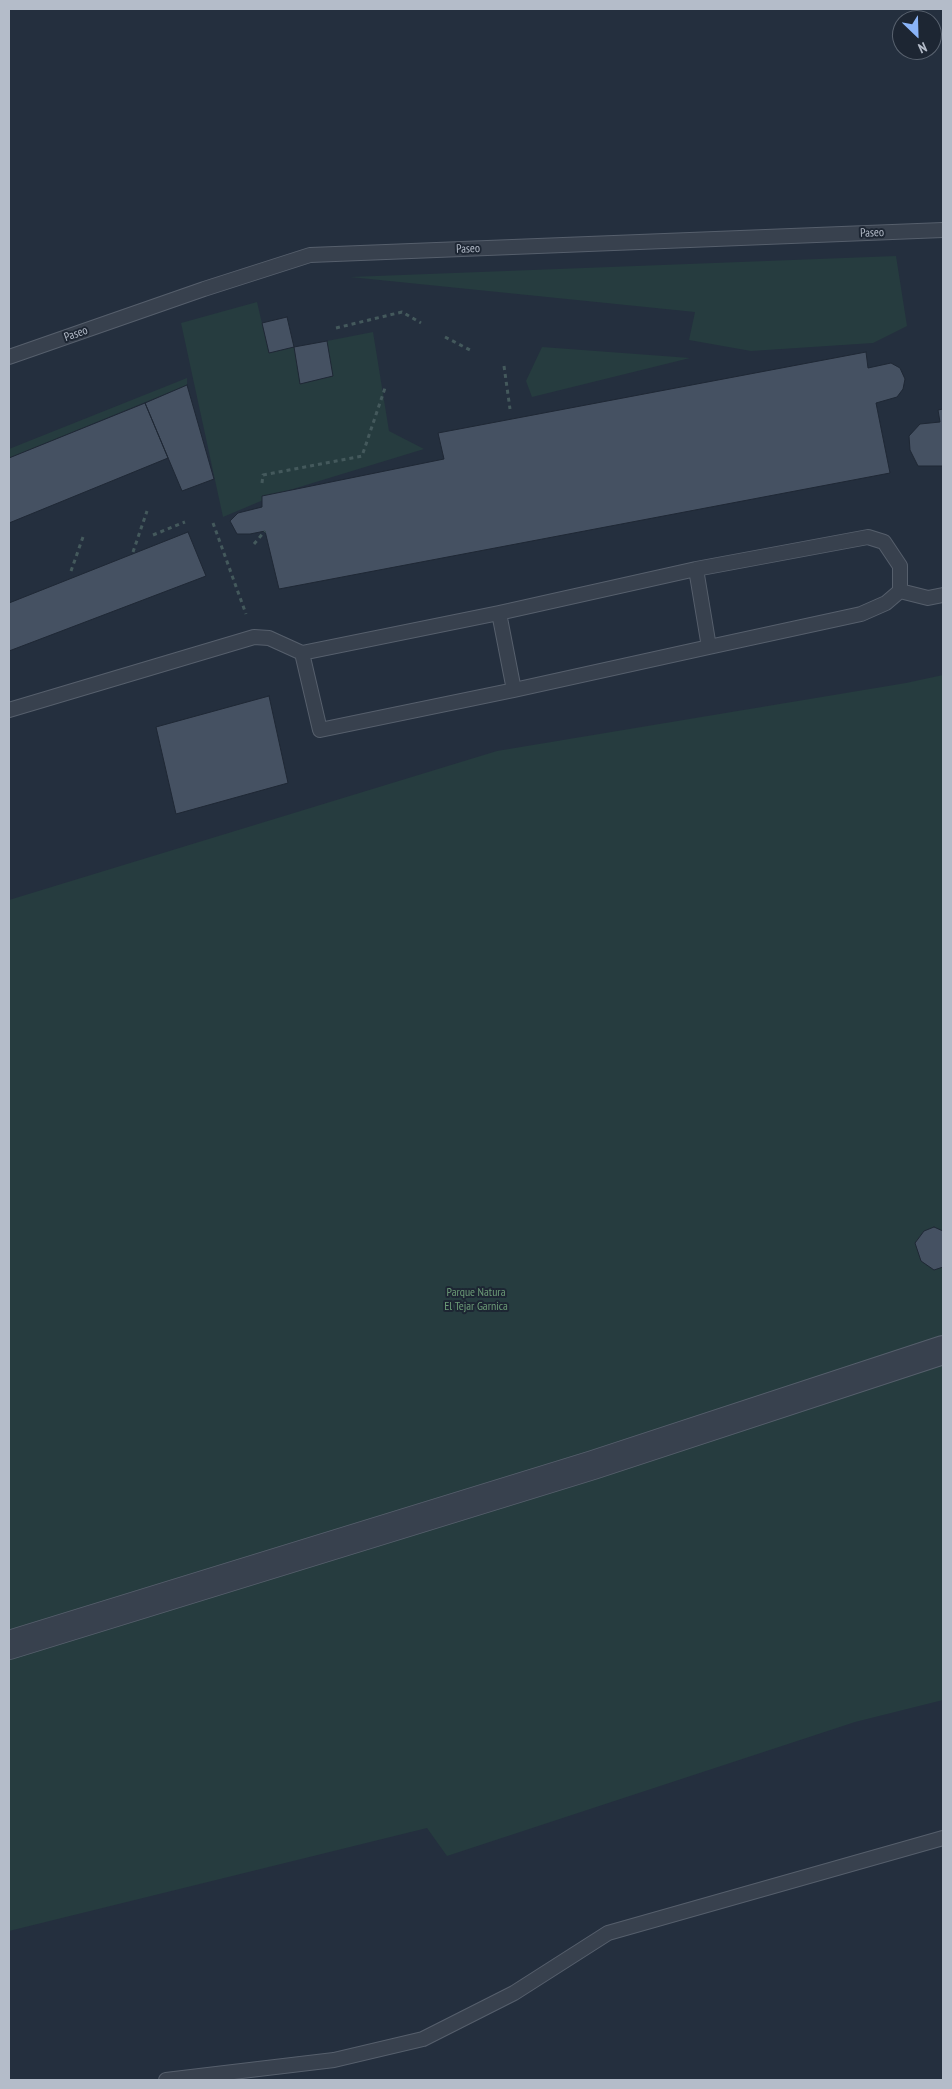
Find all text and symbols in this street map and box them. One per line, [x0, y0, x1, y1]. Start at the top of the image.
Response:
north arrow [892, 10, 942, 60]
text: N [916, 38, 930, 58]
street label: Paseo [860, 225, 884, 241]
street label: Paseo [456, 241, 480, 257]
street label: Paseo [62, 323, 90, 345]
park label: Parque Natura El Tejar Garnica [444, 1286, 508, 1314]

